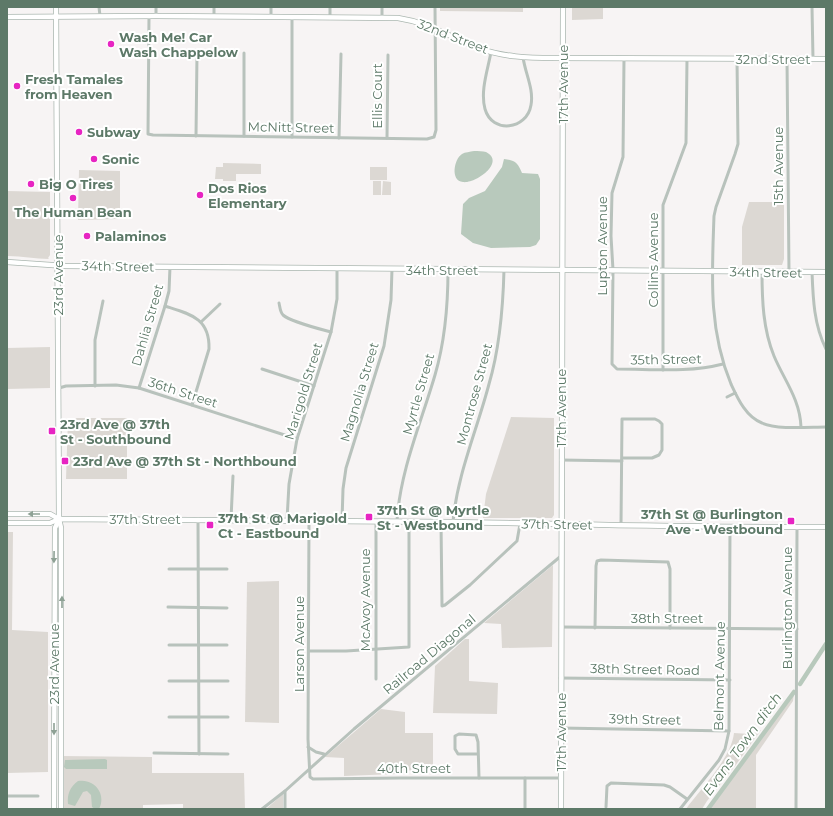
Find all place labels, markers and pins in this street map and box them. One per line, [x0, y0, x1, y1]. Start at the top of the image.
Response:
place label: Wash Me! Car Wash Chappelow [119, 29, 239, 60]
marker: Wash Me! Car Wash Chappelow [106, 39, 116, 49]
place label: Fresh Tamales from Heaven [25, 71, 123, 102]
marker: Fresh Tamales from Heaven [12, 81, 22, 91]
place label: Subway [87, 124, 141, 140]
marker: Subway [74, 127, 84, 137]
place label: Sonic [102, 151, 140, 167]
marker: Sonic [89, 154, 99, 164]
place label: Big O Tires [39, 176, 113, 192]
marker: Big O Tires [26, 179, 36, 189]
place label: Dos Rios Elementary [208, 180, 287, 211]
marker: Dos Rios Elementary [195, 190, 205, 200]
marker: The Human Bean [68, 193, 78, 203]
place label: The Human Bean [14, 204, 132, 220]
place label: Palaminos [95, 228, 166, 244]
marker: Palaminos [82, 231, 92, 241]
place label: 23rd Ave @ 37th St - Southbound [60, 416, 171, 447]
marker: 23rd Ave @ 37th St - Southbound [47, 426, 57, 436]
place label: 23rd Ave @ 37th St - Northbound [73, 453, 297, 469]
marker: 23rd Ave @ 37th St - Northbound [60, 456, 70, 466]
place label: 37th St @ Myrtle St - Westbound [376, 502, 489, 533]
place label: 37th St @ Burlington Ave - Westbound [640, 506, 783, 537]
place label: 37th St @ Marigold Ct - Eastbound [217, 510, 347, 541]
marker: 37th St @ Myrtle St - Westbound [364, 512, 374, 522]
marker: 37th St @ Burlington Ave - Westbound [786, 516, 796, 526]
marker: 37th St @ Marigold Ct - Eastbound [205, 520, 215, 530]

